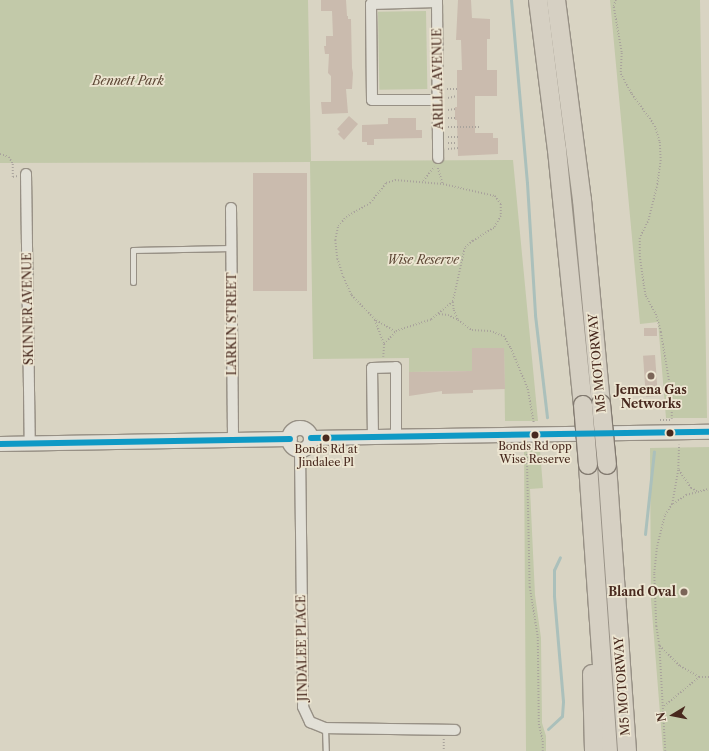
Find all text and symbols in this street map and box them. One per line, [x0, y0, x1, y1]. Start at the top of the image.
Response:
street label: ARILLA AVENUE [430, 28, 446, 130]
park label: Bennett Park [92, 74, 164, 88]
street label: SKINNER AVENUE [20, 252, 36, 366]
park label: Wise Reserve [387, 253, 459, 267]
street label: LARKIN STREET [225, 273, 239, 375]
street label: M5 MOTORWAY [585, 313, 609, 413]
marker: Jemena Gas Networks [646, 371, 656, 381]
place label: Jemena Gas Networks [615, 383, 687, 411]
unlabelled marker [665, 428, 675, 438]
marker: Bonds Rd opp Wise Reserve [530, 430, 540, 440]
marker: Bonds Rd at Jindalee Pl [321, 433, 331, 443]
place label: Bonds Rd opp Wise Reserve [498, 440, 572, 466]
place label: Bonds Rd at Jindalee Pl [294, 443, 358, 469]
place label: Bland Oval [608, 585, 676, 599]
marker: Bland Oval [679, 587, 689, 597]
street label: JINDALEE PLACE [294, 595, 310, 701]
street label: M5 MOTORWAY [611, 636, 633, 736]
north arrow [653, 695, 693, 735]
text: N [653, 711, 669, 723]

